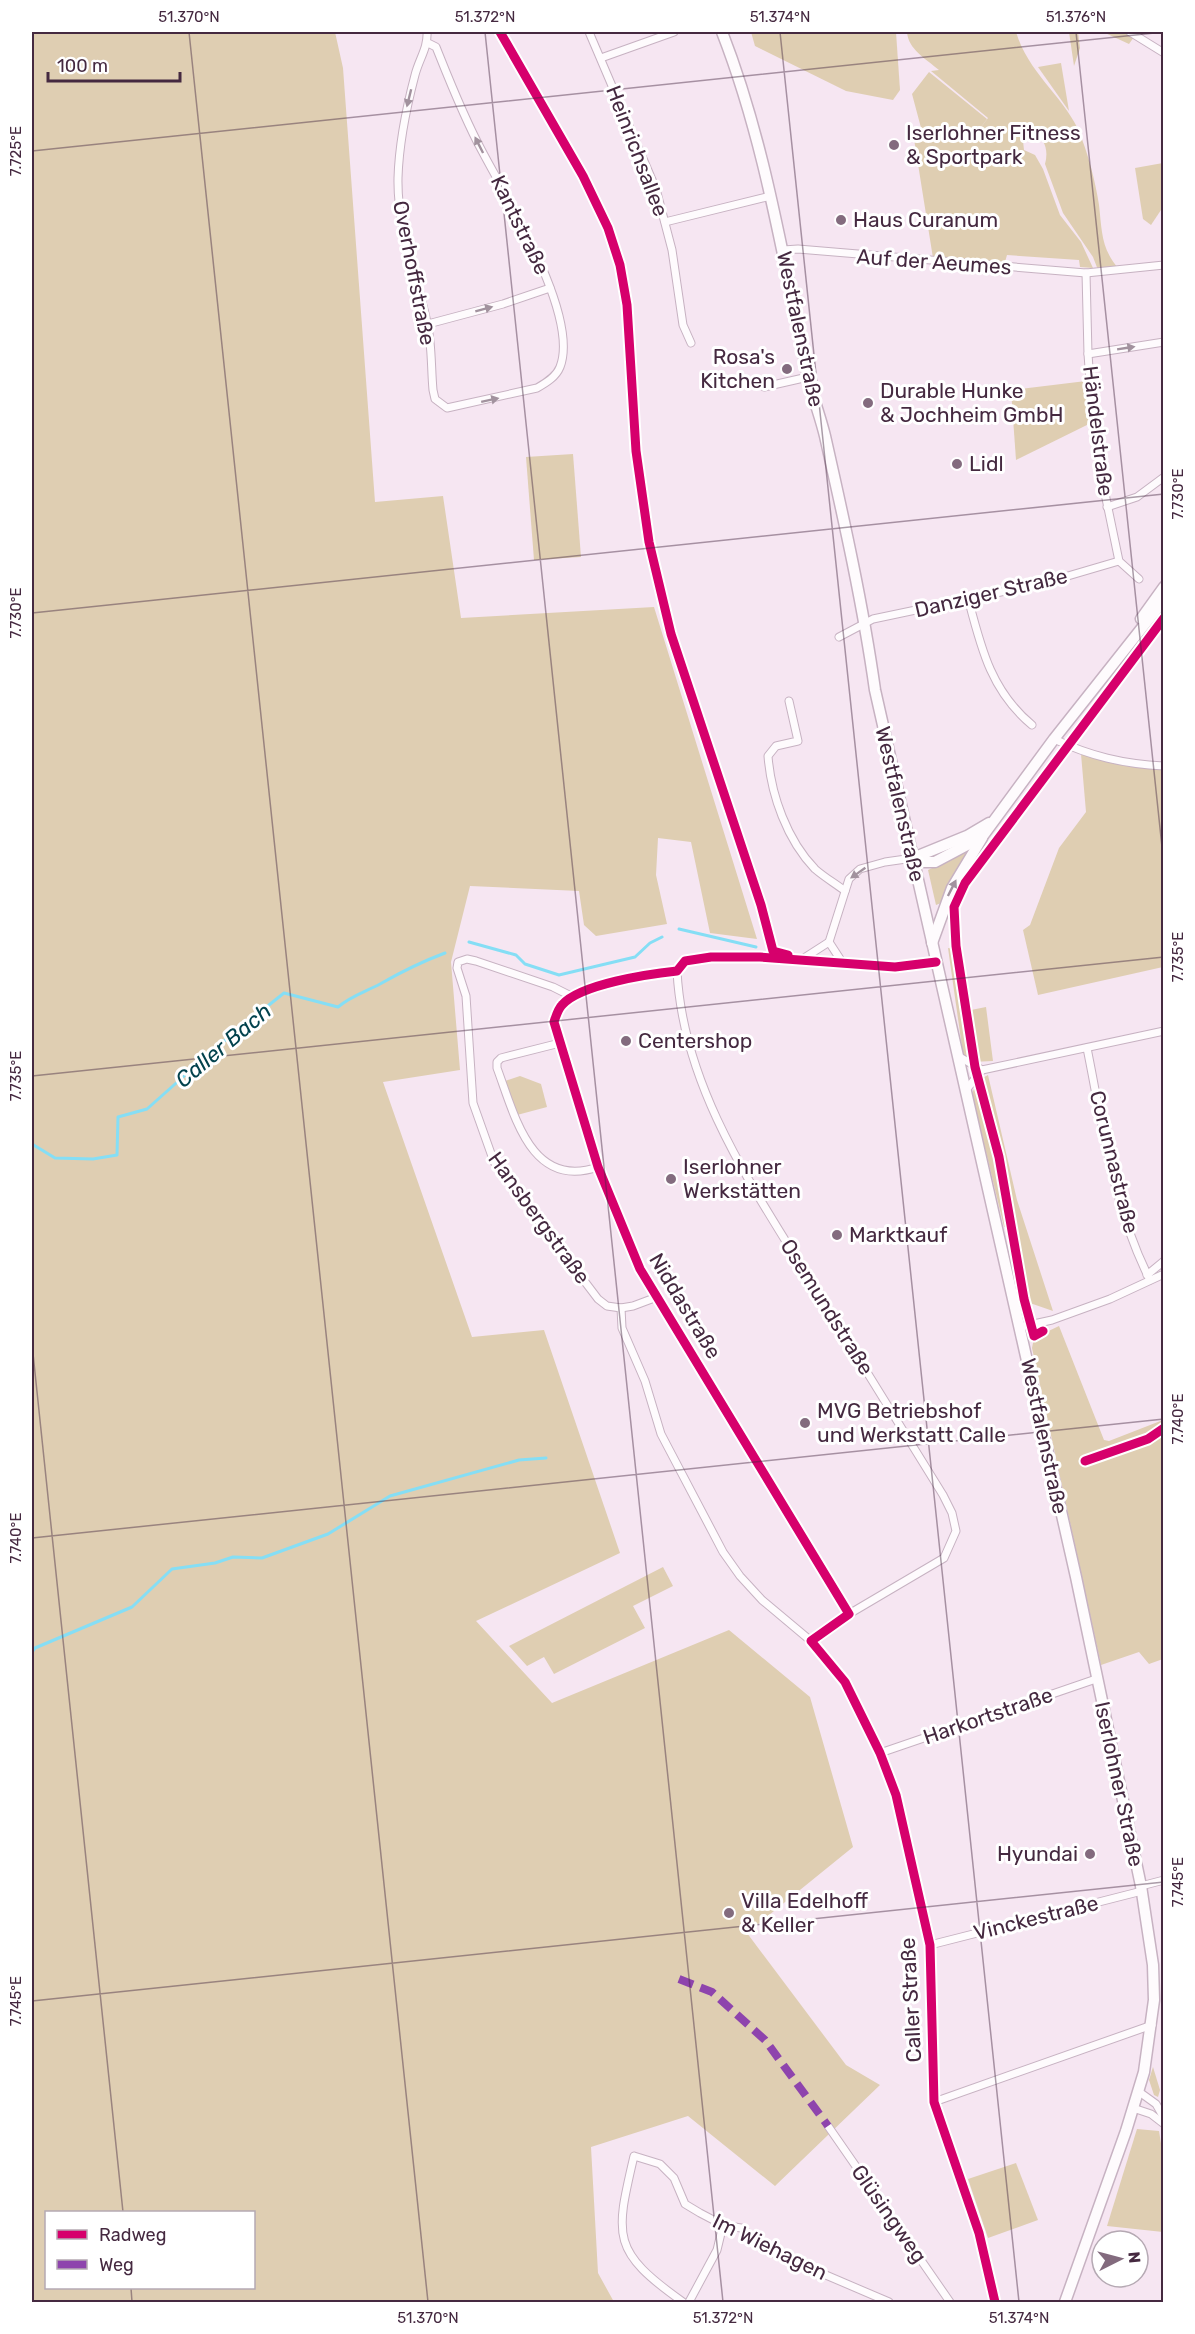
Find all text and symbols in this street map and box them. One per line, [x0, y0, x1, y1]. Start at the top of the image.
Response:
text: 51.370°N [158, 8, 220, 26]
text: 51.372°N [455, 8, 515, 26]
text: 51.374°N [750, 8, 810, 26]
text: 51.376°N [1046, 8, 1106, 26]
scale bar [48, 45, 180, 83]
text: 100 m [57, 55, 108, 77]
street label: Heinrichsallee [601, 82, 674, 220]
one-way arrow [404, 89, 414, 107]
place label: Iserlohner Fitness & Sportpark [906, 120, 1081, 169]
text: 7.725°E [7, 126, 25, 176]
one-way arrow [474, 136, 484, 153]
marker: Iserlohner Fitness & Sportpark [887, 138, 901, 152]
street label: Kantstraße [486, 171, 555, 278]
street label: Overhoffstraße [388, 198, 441, 347]
place label: Haus Curanum [853, 207, 998, 232]
marker: Haus Curanum [834, 213, 848, 227]
street label: Auf der Aeumes [856, 244, 1012, 279]
street label: Westfalenstraße [772, 249, 829, 409]
one-way arrow [475, 304, 493, 313]
place label: Rosa's Kitchen [700, 344, 775, 393]
one-way arrow [1116, 344, 1135, 353]
marker: Rosa's Kitchen [780, 362, 794, 376]
street label: Händelstraße [1078, 364, 1119, 498]
place label: Durable Hunke & Jochheim GmbH [880, 378, 1063, 427]
one-way arrow [481, 395, 500, 404]
marker: Durable Hunke & Jochheim GmbH [861, 396, 875, 410]
place label: Lidl [969, 451, 1004, 476]
marker: Lidl [950, 457, 964, 471]
text: 7.730°E [1169, 468, 1187, 520]
street label: Danziger Straße [912, 563, 1070, 622]
text: 7.730°E [7, 587, 25, 639]
street label: Westfalenstraße [870, 724, 931, 884]
one-way arrow [850, 867, 866, 879]
one-way arrow [948, 880, 957, 897]
text: 7.735°E [1169, 932, 1187, 982]
water label: Caller Bach [170, 997, 277, 1093]
place label: Centershop [638, 1028, 752, 1053]
marker: Centershop [619, 1034, 633, 1048]
text: 7.735°E [7, 1051, 25, 1101]
street label: Corunnastraße [1085, 1088, 1144, 1236]
street label: Hansbergstraße [483, 1147, 596, 1289]
place label: Iserlohner Werkstätten [683, 1154, 801, 1203]
marker: Iserlohner Werkstätten [664, 1172, 678, 1186]
place label: Marktkauf [849, 1222, 947, 1247]
marker: Marktkauf [830, 1228, 844, 1242]
street label: Osemundstraße [776, 1234, 879, 1379]
street label: Niddastraße [644, 1248, 727, 1363]
street label: Westfalenstraße [1016, 1356, 1073, 1516]
text: 7.740°E [1169, 1394, 1187, 1444]
place label: MVG Betriebshof und Werkstatt Calle [817, 1398, 1006, 1447]
marker: MVG Betriebshof und Werkstatt Calle [798, 1416, 812, 1430]
text: 7.740°E [7, 1513, 25, 1563]
street label: Harkortstraße [920, 1682, 1056, 1749]
street label: Iserlohner Straße [1090, 1699, 1149, 1869]
place label: Hyundai [997, 1841, 1078, 1866]
marker: Hyundai [1083, 1847, 1097, 1861]
text: 7.745°E [1169, 1857, 1187, 1907]
place label: Villa Edelhoff & Keller [741, 1888, 868, 1937]
street label: Vinckestraße [971, 1890, 1101, 1945]
marker: Villa Edelhoff & Keller [722, 1906, 736, 1920]
street label: Caller Straße [895, 1937, 926, 2063]
text: 7.745°E [7, 1976, 25, 2026]
street label: Glüsingweg [846, 2160, 932, 2268]
street label: Im Wiehagen [709, 2208, 832, 2285]
legend [45, 2211, 255, 2289]
text: Radweg [99, 2224, 166, 2246]
north arrow [1090, 2229, 1150, 2289]
text: N [1124, 2251, 1144, 2264]
text: Weg [99, 2254, 134, 2276]
text: 51.370°N [397, 2309, 459, 2327]
text: 51.372°N [693, 2309, 753, 2327]
text: 51.374°N [989, 2309, 1049, 2327]

